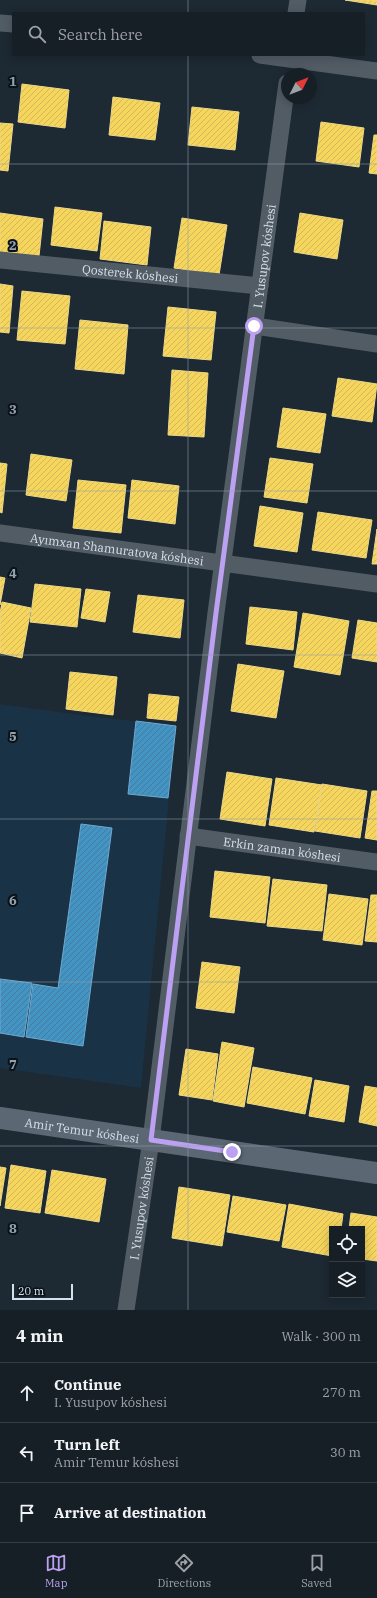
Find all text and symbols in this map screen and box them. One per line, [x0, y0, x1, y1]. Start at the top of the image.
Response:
search box [12, 12, 365, 56]
icon: search [26, 23, 48, 45]
text: Search here [58, 25, 143, 44]
north arrow [281, 68, 317, 104]
text: 1 [9, 73, 17, 90]
street label: I. Yusupov kóshesi [249, 203, 278, 309]
text: 2 [9, 237, 17, 254]
street label: Qosterek kóshesi [82, 261, 179, 285]
route start [245, 317, 263, 335]
text: 3 [9, 401, 17, 418]
street label: Ayımxan Shamuratova kóshesi [29, 530, 205, 568]
text: 4 [9, 565, 17, 582]
text: 5 [9, 728, 17, 745]
street label: Erkin zaman kóshesi [222, 833, 342, 864]
text: 6 [9, 892, 17, 909]
text: 7 [9, 1056, 17, 1073]
street label: Amir Temur kóshesi [24, 1114, 141, 1146]
route end [223, 1143, 241, 1161]
street label: I. Yusupov kóshesi [126, 1155, 156, 1261]
text: 8 [9, 1220, 17, 1237]
map controls [329, 1226, 365, 1298]
button: locate [329, 1226, 365, 1262]
button: layers [329, 1262, 365, 1298]
scale bar [12, 1282, 73, 1301]
text: 20 m [18, 1284, 44, 1298]
text: 4 min [16, 1325, 64, 1347]
text: Walk · 300 m [282, 1328, 361, 1345]
text: Continue [54, 1375, 121, 1394]
icon: ahead [16, 1382, 38, 1404]
text: 270 m [322, 1384, 361, 1401]
text: I. Yusupov kóshesi [54, 1394, 167, 1411]
text: Turn left [54, 1435, 120, 1454]
icon: left [16, 1442, 38, 1464]
text: 30 m [330, 1444, 361, 1461]
text: Amir Temur kóshesi [54, 1454, 179, 1471]
icon: arrive [16, 1502, 38, 1524]
text: Arrive at destination [54, 1503, 206, 1522]
tab: Map [45, 1552, 67, 1590]
tab: Directions [157, 1552, 211, 1590]
tab: Saved [301, 1552, 332, 1590]

